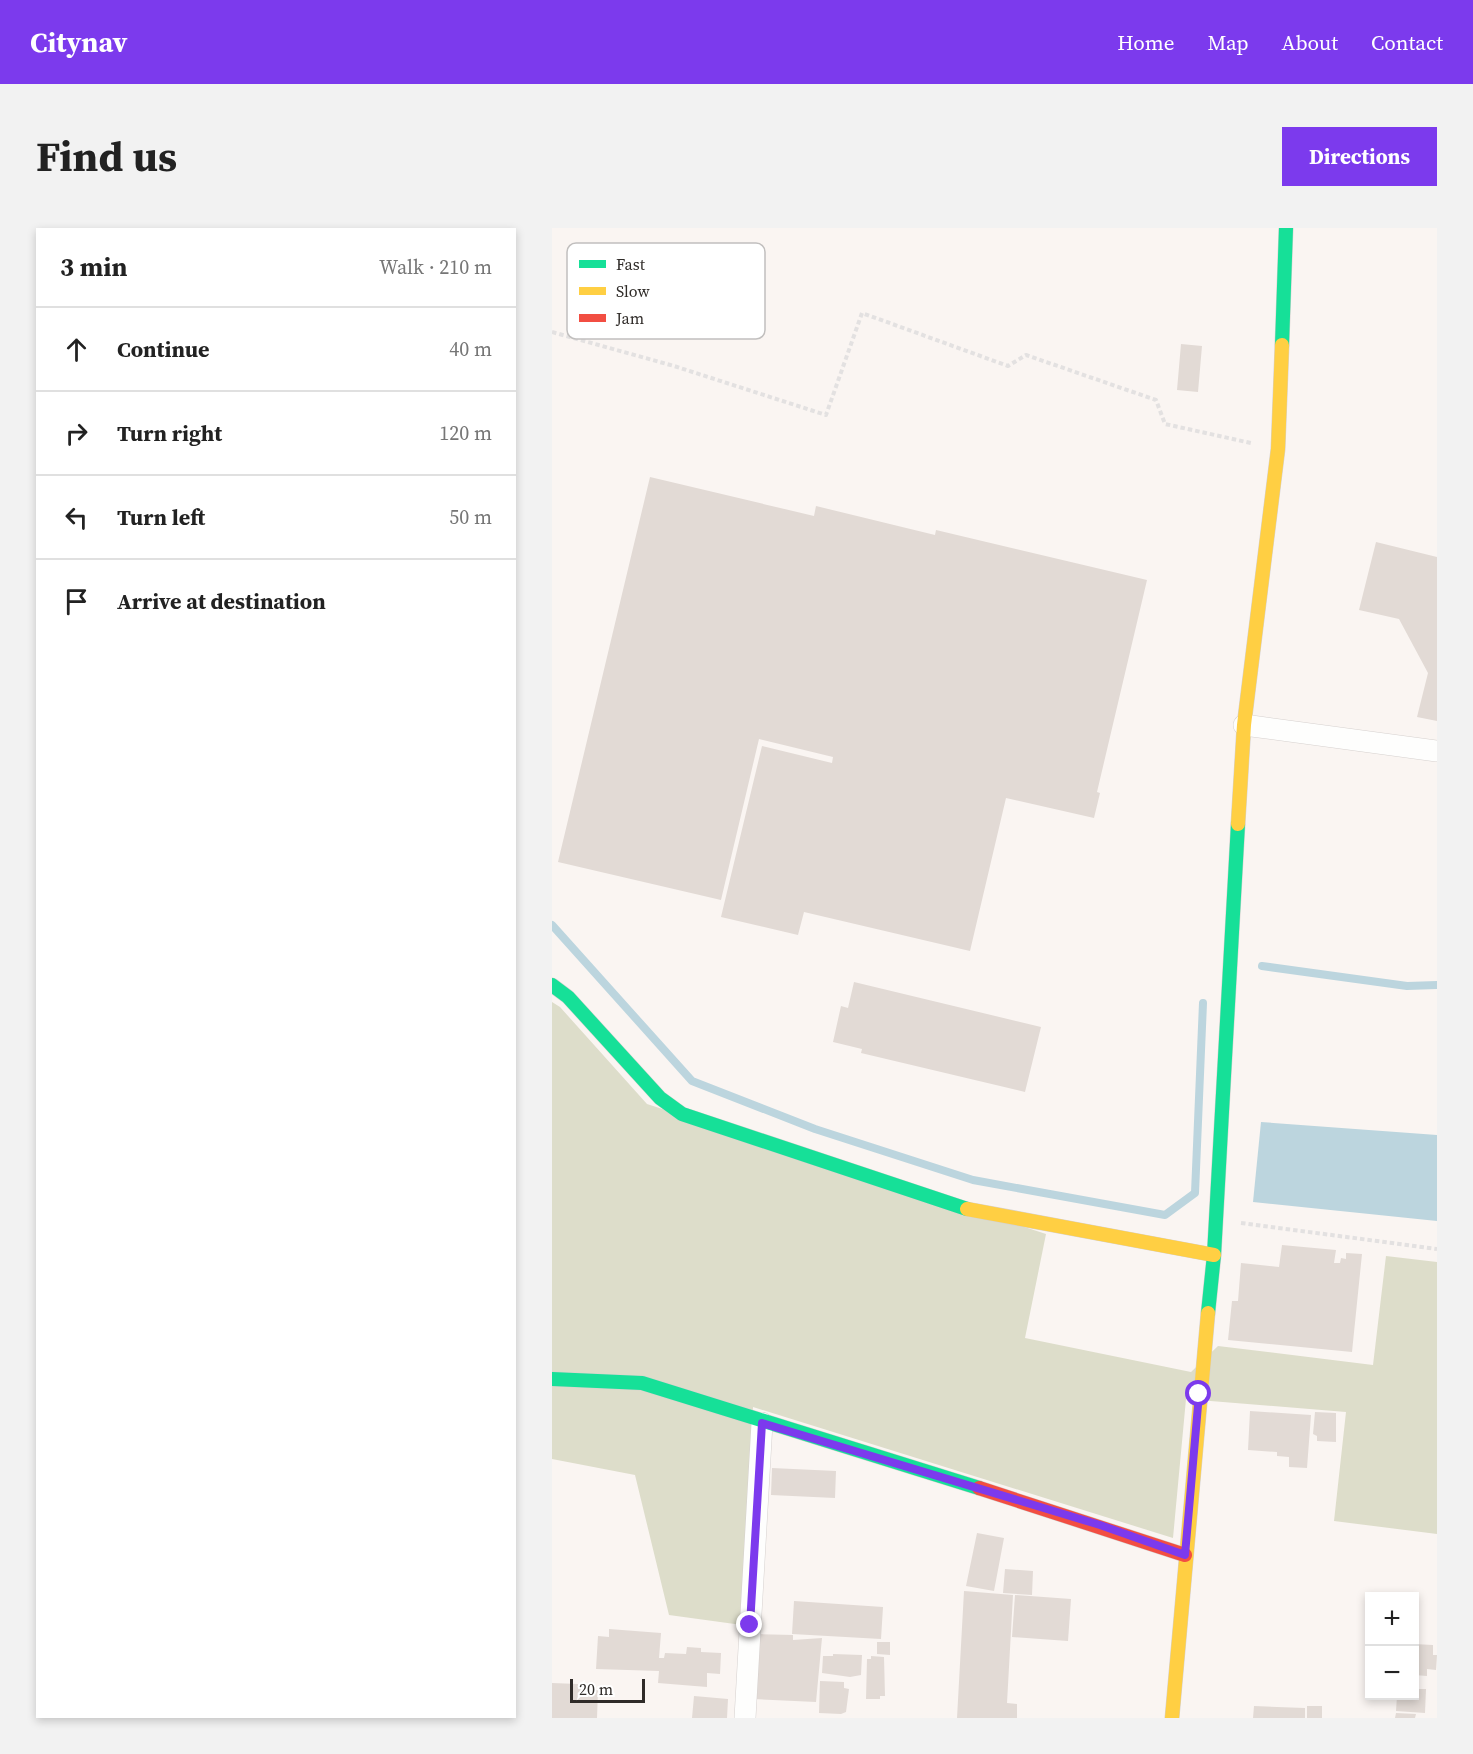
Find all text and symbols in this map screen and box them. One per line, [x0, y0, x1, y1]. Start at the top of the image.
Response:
text: Citynav [30, 23, 127, 61]
text: Home [1117, 28, 1175, 57]
text: Map [1208, 28, 1249, 57]
text: About [1282, 28, 1338, 57]
text: Contact [1371, 28, 1443, 57]
text: Find us [36, 127, 177, 185]
button: Directions [1282, 127, 1437, 186]
legend [567, 243, 765, 339]
text: 3 min [60, 249, 127, 285]
text: Walk · 210 m [379, 253, 492, 281]
text: Fast [616, 253, 646, 275]
text: Slow [616, 280, 651, 302]
text: Jam [615, 307, 644, 329]
icon: ahead [60, 333, 93, 366]
text: Continue [117, 334, 210, 364]
text: 40 m [449, 335, 492, 363]
icon: right [60, 417, 93, 450]
text: Turn right [117, 418, 222, 448]
text: 120 m [439, 419, 492, 447]
icon: left [60, 501, 93, 534]
text: Turn left [117, 502, 205, 532]
text: 50 m [449, 503, 492, 531]
icon: arrive [60, 585, 93, 618]
text: Arrive at destination [117, 586, 326, 616]
route start [1185, 1380, 1211, 1406]
map controls [1365, 1592, 1419, 1700]
button: + [1365, 1592, 1419, 1646]
route end [736, 1611, 762, 1637]
button: − [1365, 1646, 1419, 1700]
scale bar [570, 1676, 645, 1704]
text: 20 m [579, 1678, 613, 1700]

